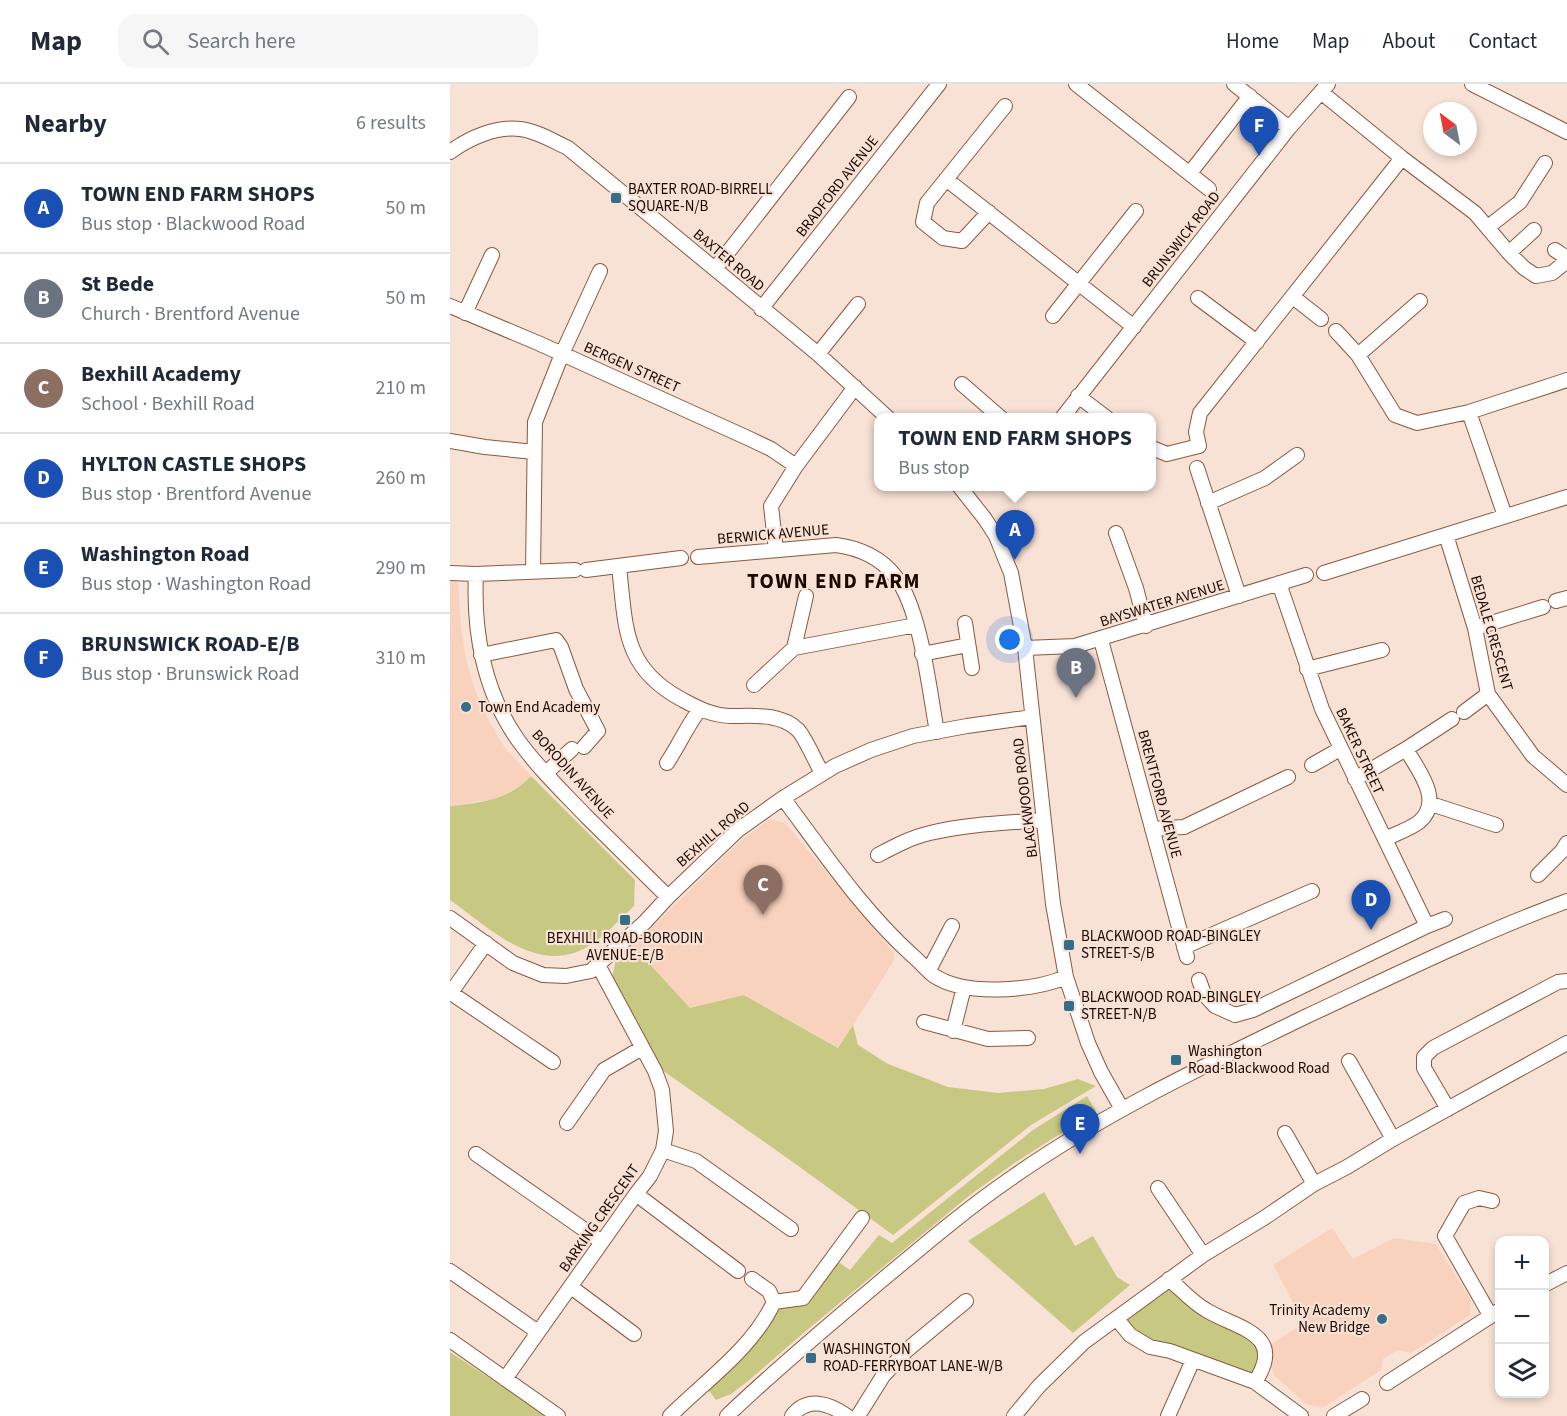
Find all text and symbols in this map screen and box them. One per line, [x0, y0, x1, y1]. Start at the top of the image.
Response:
search box [118, 14, 538, 68]
text: Map [30, 21, 82, 61]
icon: search [139, 25, 172, 58]
text: Search here [187, 25, 296, 57]
text: Home [1226, 26, 1279, 56]
text: Map [1312, 26, 1350, 56]
text: About [1383, 26, 1435, 56]
text: Contact [1468, 26, 1537, 56]
north arrow [1423, 102, 1477, 156]
text: Nearby [24, 105, 107, 142]
pin: F [1240, 106, 1278, 156]
text: 6 results [356, 109, 426, 137]
street label: BRADFORD AVENUE [791, 131, 884, 241]
text: TOWN END FARM SHOPS [81, 178, 315, 210]
place label: BAXTER ROAD-BIRRELL SQUARE-N/B [628, 179, 773, 217]
street label: BRUNSWICK ROAD [1137, 187, 1226, 292]
marker: BAXTER ROAD-BIRRELL SQUARE-N/B [609, 191, 623, 205]
text: A [38, 194, 49, 222]
text: 50 m [386, 194, 426, 222]
text: Bus stop · Blackwood Road [81, 210, 305, 238]
street label: BAXTER ROAD [688, 224, 769, 297]
text: St Bede [81, 268, 154, 300]
text: B [37, 284, 50, 312]
text: 50 m [386, 284, 426, 312]
text: Church · Brentford Avenue [81, 300, 300, 328]
street label: BERGEN STREET [580, 337, 683, 398]
text: Bexhill Academy [81, 358, 241, 390]
text: C [38, 374, 49, 402]
text: 210 m [376, 374, 426, 402]
text: School · Bexhill Road [81, 390, 255, 418]
popup [874, 413, 1156, 491]
text: TOWN END FARM SHOPS [898, 422, 1132, 454]
text: HYLTON CASTLE SHOPS [81, 448, 306, 480]
text: Bus stop [898, 454, 970, 482]
text: D [37, 464, 50, 492]
text: 260 m [376, 464, 426, 492]
text: Bus stop · Brentford Avenue [81, 480, 311, 508]
pin: A [996, 510, 1034, 560]
street label: BERWICK AVENUE [716, 519, 830, 550]
text: Washington Road [81, 538, 250, 570]
text: E [38, 554, 49, 582]
text: 290 m [376, 554, 426, 582]
district label: TOWN END FARM [747, 566, 921, 596]
text: Bus stop · Washington Road [81, 570, 311, 598]
street label: BEDALE CRESCENT [1465, 573, 1518, 693]
street label: BAYSWATER AVENUE [1097, 575, 1227, 632]
your location [995, 625, 1024, 654]
text: BRUNSWICK ROAD-E/B [81, 628, 300, 660]
text: F [38, 644, 49, 672]
text: 310 m [376, 644, 426, 672]
pin: B [1056, 648, 1096, 698]
text: Bus stop · Brunswick Road [81, 660, 300, 688]
place label: Town End Academy [478, 697, 600, 718]
marker: Town End Academy [459, 700, 473, 714]
street label: BAKER STREET [1330, 705, 1389, 798]
street label: BORODIN AVENUE [527, 725, 619, 824]
street label: BRENTFORD AVENUE [1132, 728, 1187, 861]
street label: BLACKWOOD ROAD [1008, 737, 1043, 859]
street label: BEXHILL ROAD [672, 796, 755, 872]
pin: C [744, 866, 782, 915]
pin: D [1352, 880, 1390, 930]
marker: BEXHILL ROAD-BORODIN AVENUE-E/B [618, 913, 632, 927]
place label: BLACKWOOD ROAD-BINGLEY STREET-S/B [1081, 926, 1261, 964]
place label: BEXHILL ROAD-BORODIN AVENUE-E/B [547, 928, 703, 966]
marker: BLACKWOOD ROAD-BINGLEY STREET-S/B [1062, 938, 1076, 952]
place label: BLACKWOOD ROAD-BINGLEY STREET-N/B [1081, 987, 1261, 1025]
marker: BLACKWOOD ROAD-BINGLEY STREET-N/B [1062, 999, 1076, 1013]
place label: Washington Road-Blackwood Road [1188, 1041, 1330, 1079]
marker: Washington Road-Blackwood Road [1169, 1053, 1183, 1067]
pin: E [1060, 1104, 1100, 1154]
street label: BARKING CRESCENT [554, 1160, 645, 1276]
map controls [1495, 1236, 1549, 1398]
button: + [1495, 1236, 1549, 1290]
button: − [1495, 1290, 1549, 1344]
place label: Trinity Academy New Bridge [1269, 1300, 1370, 1338]
marker: Trinity Academy New Bridge [1375, 1312, 1389, 1326]
place label: WASHINGTON ROAD-FERRYBOAT LANE-W/B [823, 1339, 1003, 1377]
button: layers [1495, 1344, 1549, 1398]
marker: WASHINGTON ROAD-FERRYBOAT LANE-W/B [804, 1351, 818, 1365]

